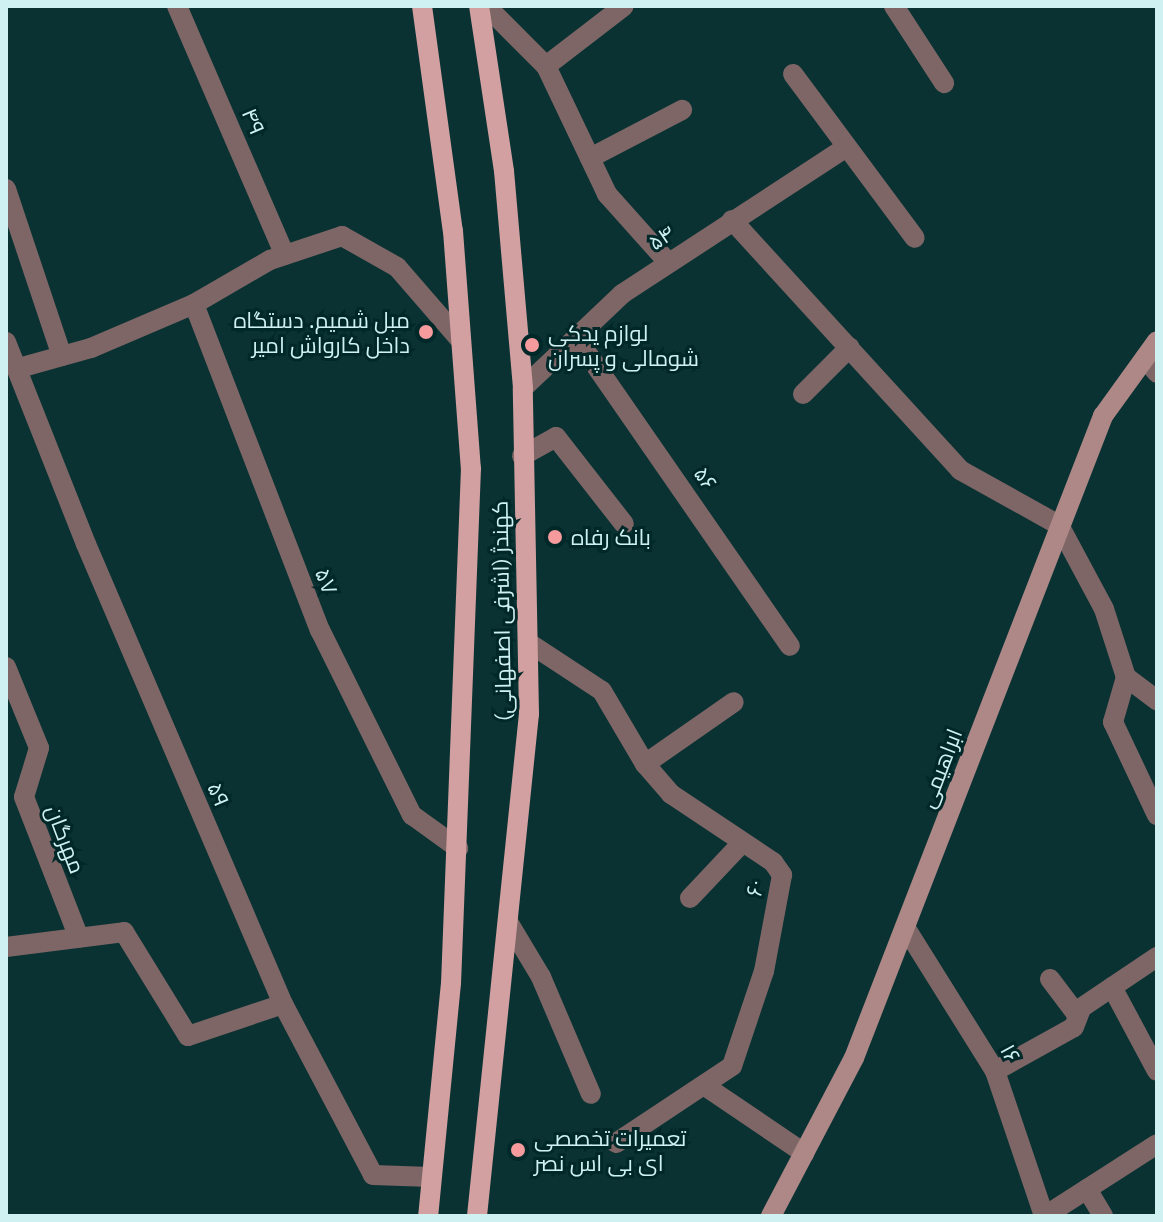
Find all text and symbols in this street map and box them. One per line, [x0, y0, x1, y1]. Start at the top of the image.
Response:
street label: ۴۹ [237, 104, 271, 138]
street label: ۵۴ [643, 219, 679, 255]
place label: مبل شمیم. دستگاه داخل کارواش امیر [233, 306, 410, 358]
place label: لوازم یدکی شومالی و پسران [548, 319, 699, 370]
marker: مبل شمیم. دستگاه داخل کارواش امیر [417, 323, 435, 341]
marker: لوازم یدکی شومالی و پسران [523, 336, 541, 354]
street label: ۵۶ [689, 461, 723, 495]
street label: کهندژ (اشرفی اصفهانی) [486, 501, 516, 721]
place label: بانک رفاه [571, 524, 651, 550]
marker: بانک رفاه [546, 528, 564, 546]
street label: ۵۷ [310, 564, 344, 598]
street label: ابراهیمی [913, 725, 967, 811]
street label: ۵۹ [202, 778, 236, 810]
street label: مهرگان [41, 801, 91, 877]
street label: ۶۰ [740, 878, 768, 898]
street label: ۱۶ [995, 1039, 1027, 1067]
place label: تعمیرات تخصصی ای بی اس نصر [534, 1124, 686, 1176]
marker: تعمیرات تخصصی ای بی اس نصر [509, 1141, 527, 1159]

